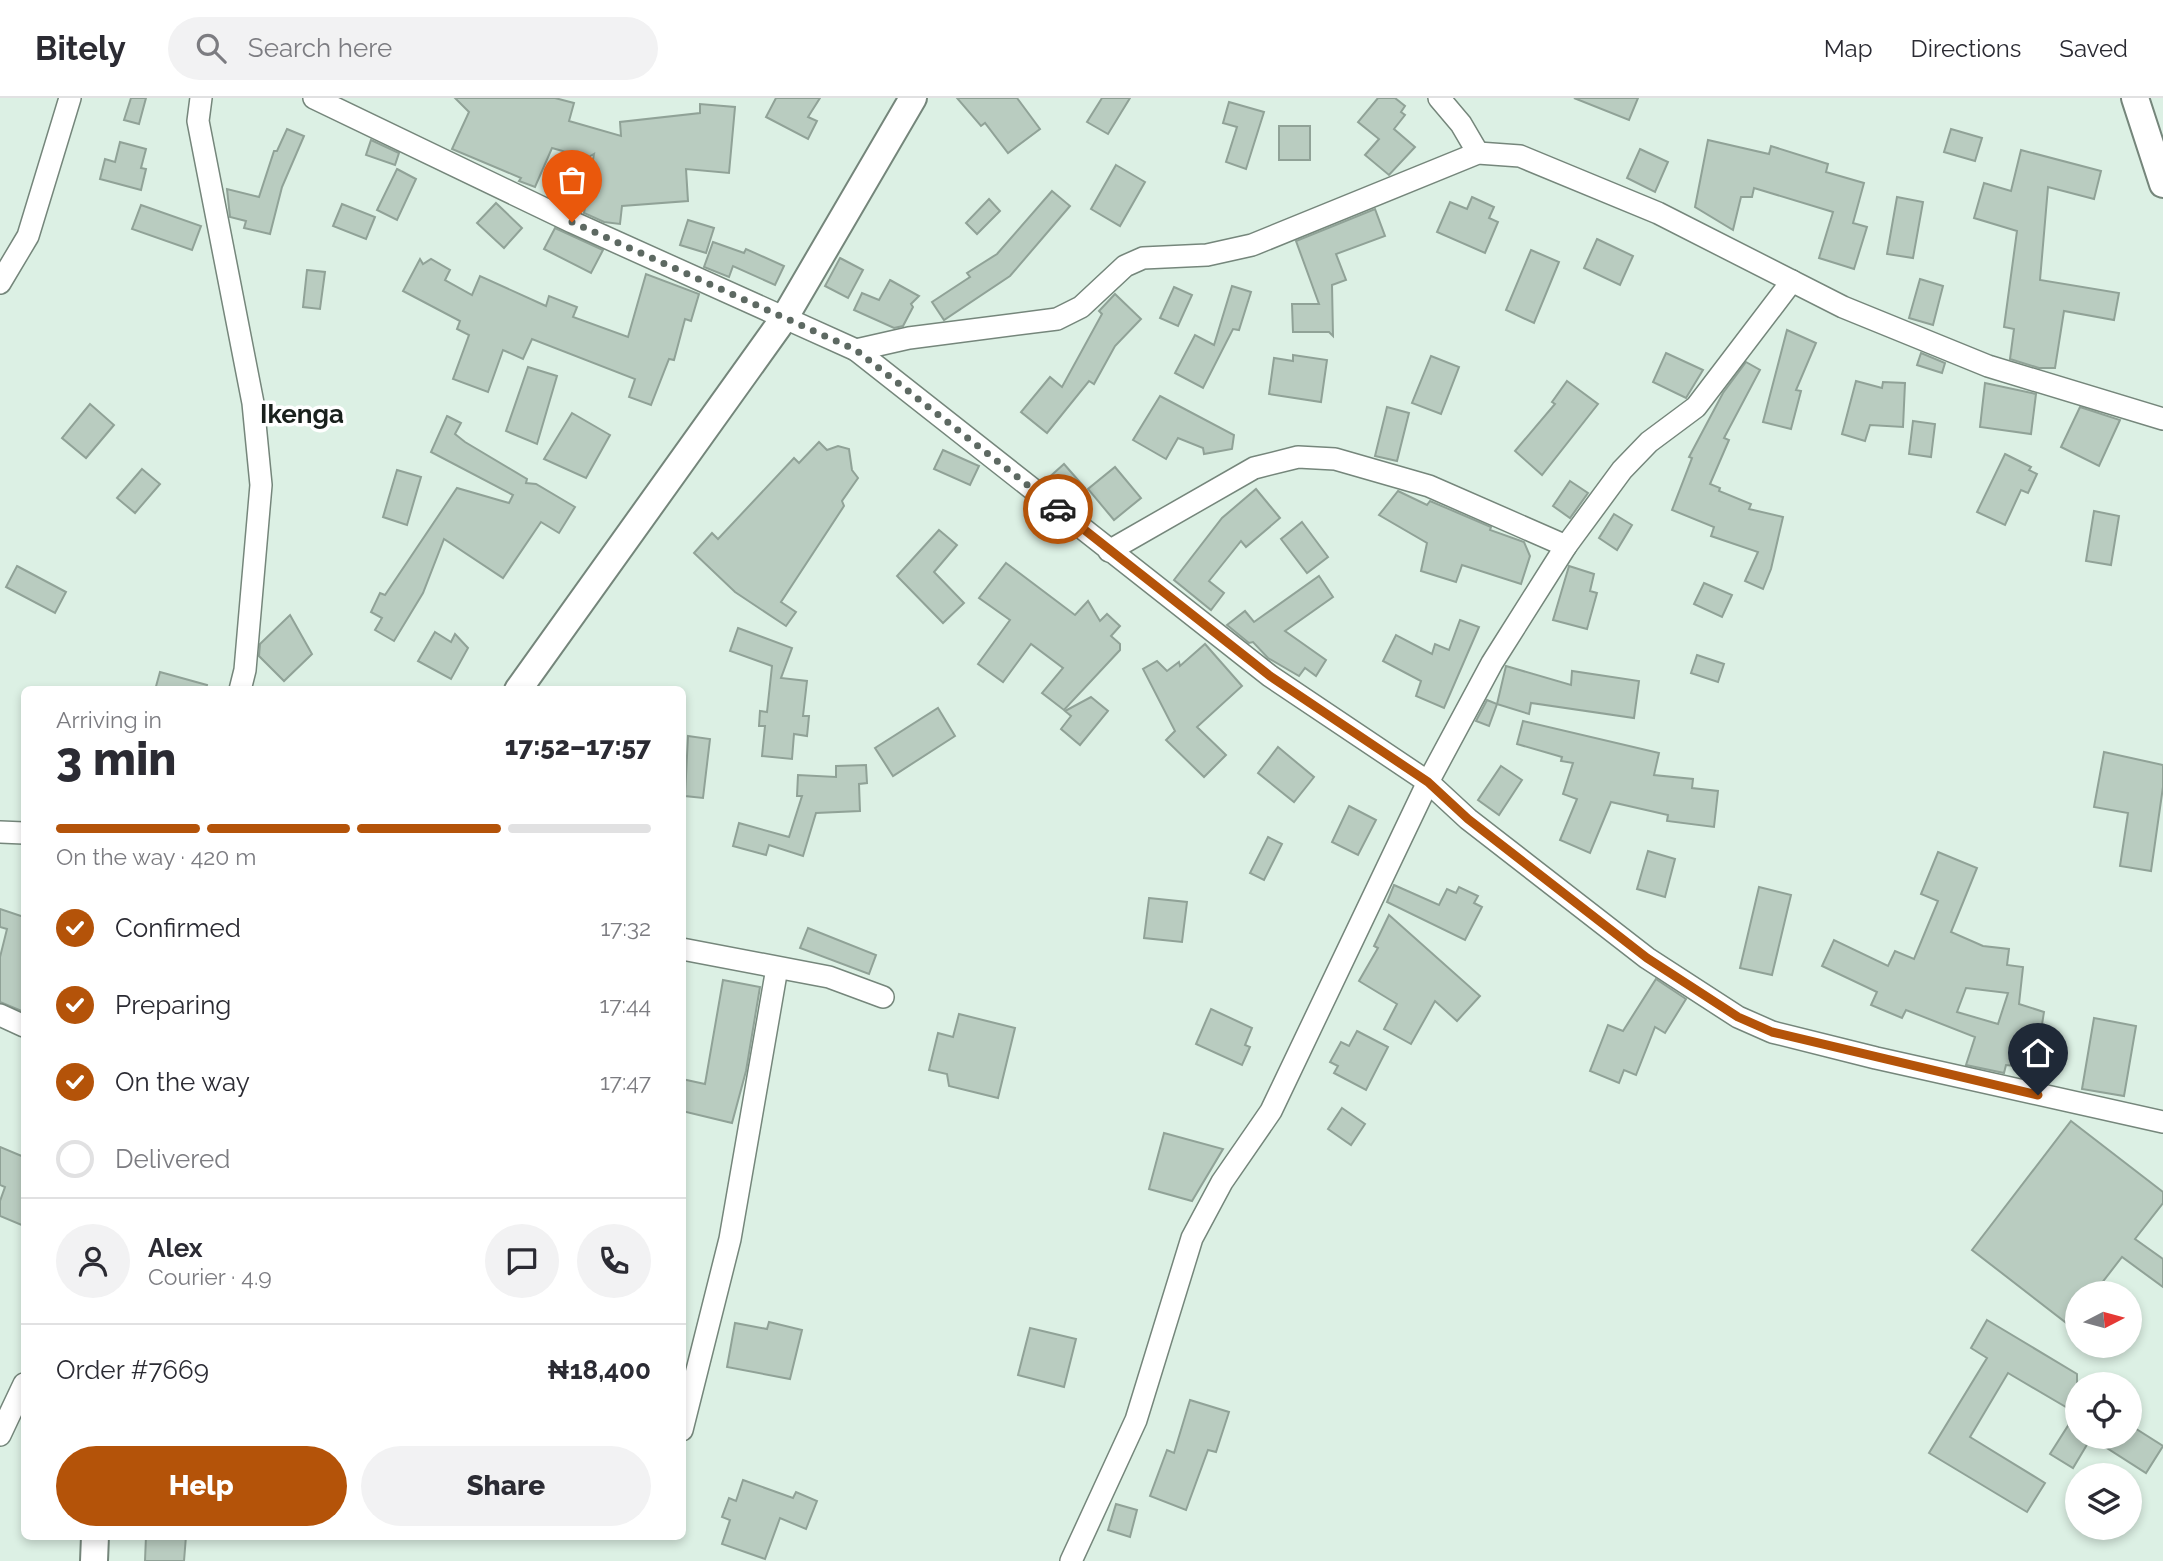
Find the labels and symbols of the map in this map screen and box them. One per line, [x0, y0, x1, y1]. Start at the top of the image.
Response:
pin [542, 150, 602, 222]
district label: Ikenga [260, 399, 344, 429]
courier [1023, 474, 1093, 544]
pin [2008, 1023, 2068, 1095]
north arrow [2065, 1281, 2142, 1358]

